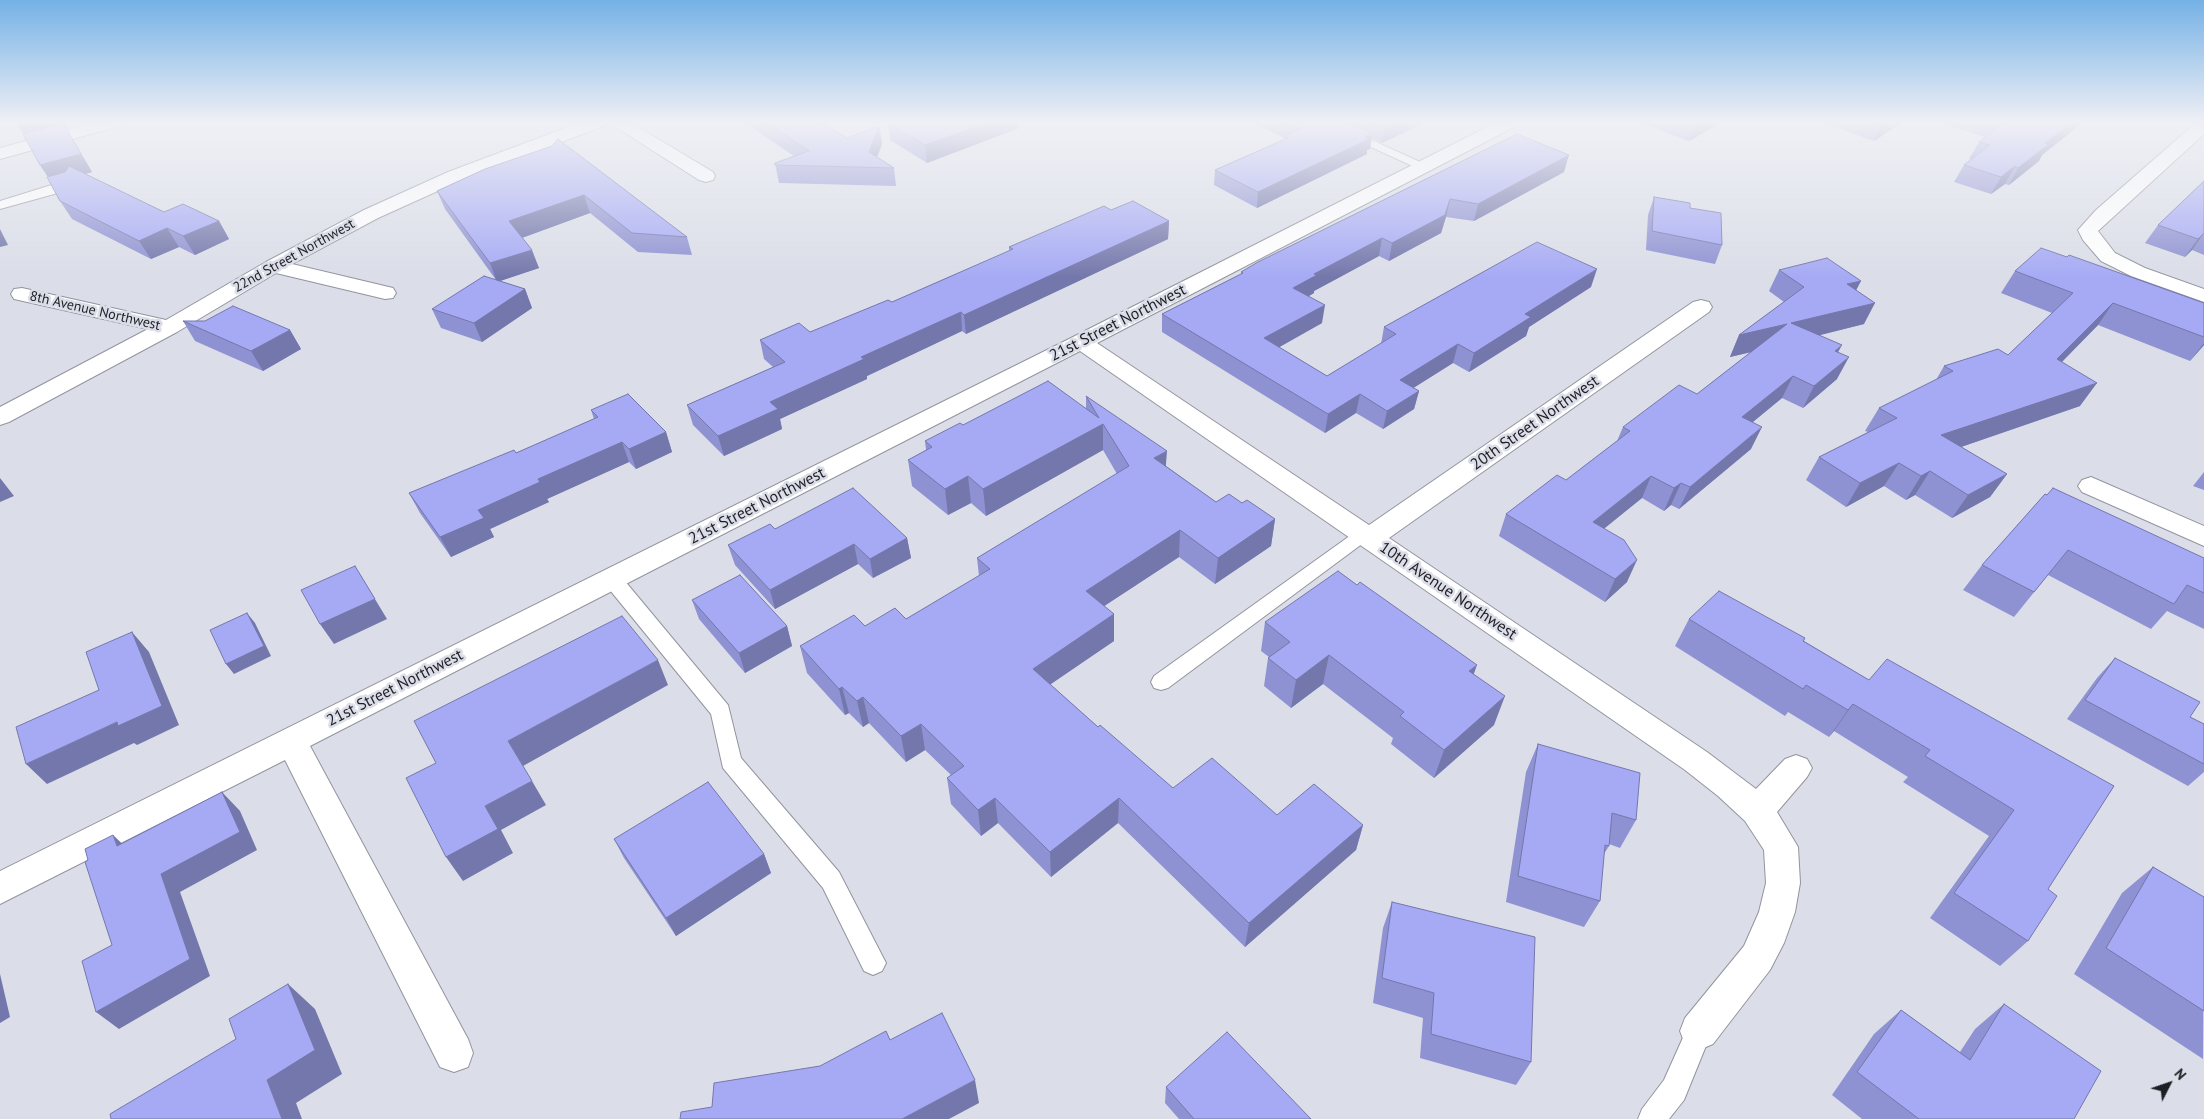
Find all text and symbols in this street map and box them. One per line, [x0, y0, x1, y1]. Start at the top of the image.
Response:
street label: 22nd Street Northwest [230, 216, 358, 296]
street label: 21st Street Northwest [1047, 280, 1189, 366]
street label: 8th Avenue Northwest [28, 288, 162, 334]
street label: 20th Street Northwest [1467, 371, 1603, 475]
street label: 21st Street Northwest [686, 463, 828, 549]
street label: 10th Avenue Northwest [1376, 538, 1520, 644]
street label: 21st Street Northwest [324, 645, 466, 731]
north arrow [2144, 1059, 2194, 1109]
text: N [2171, 1065, 2190, 1084]

